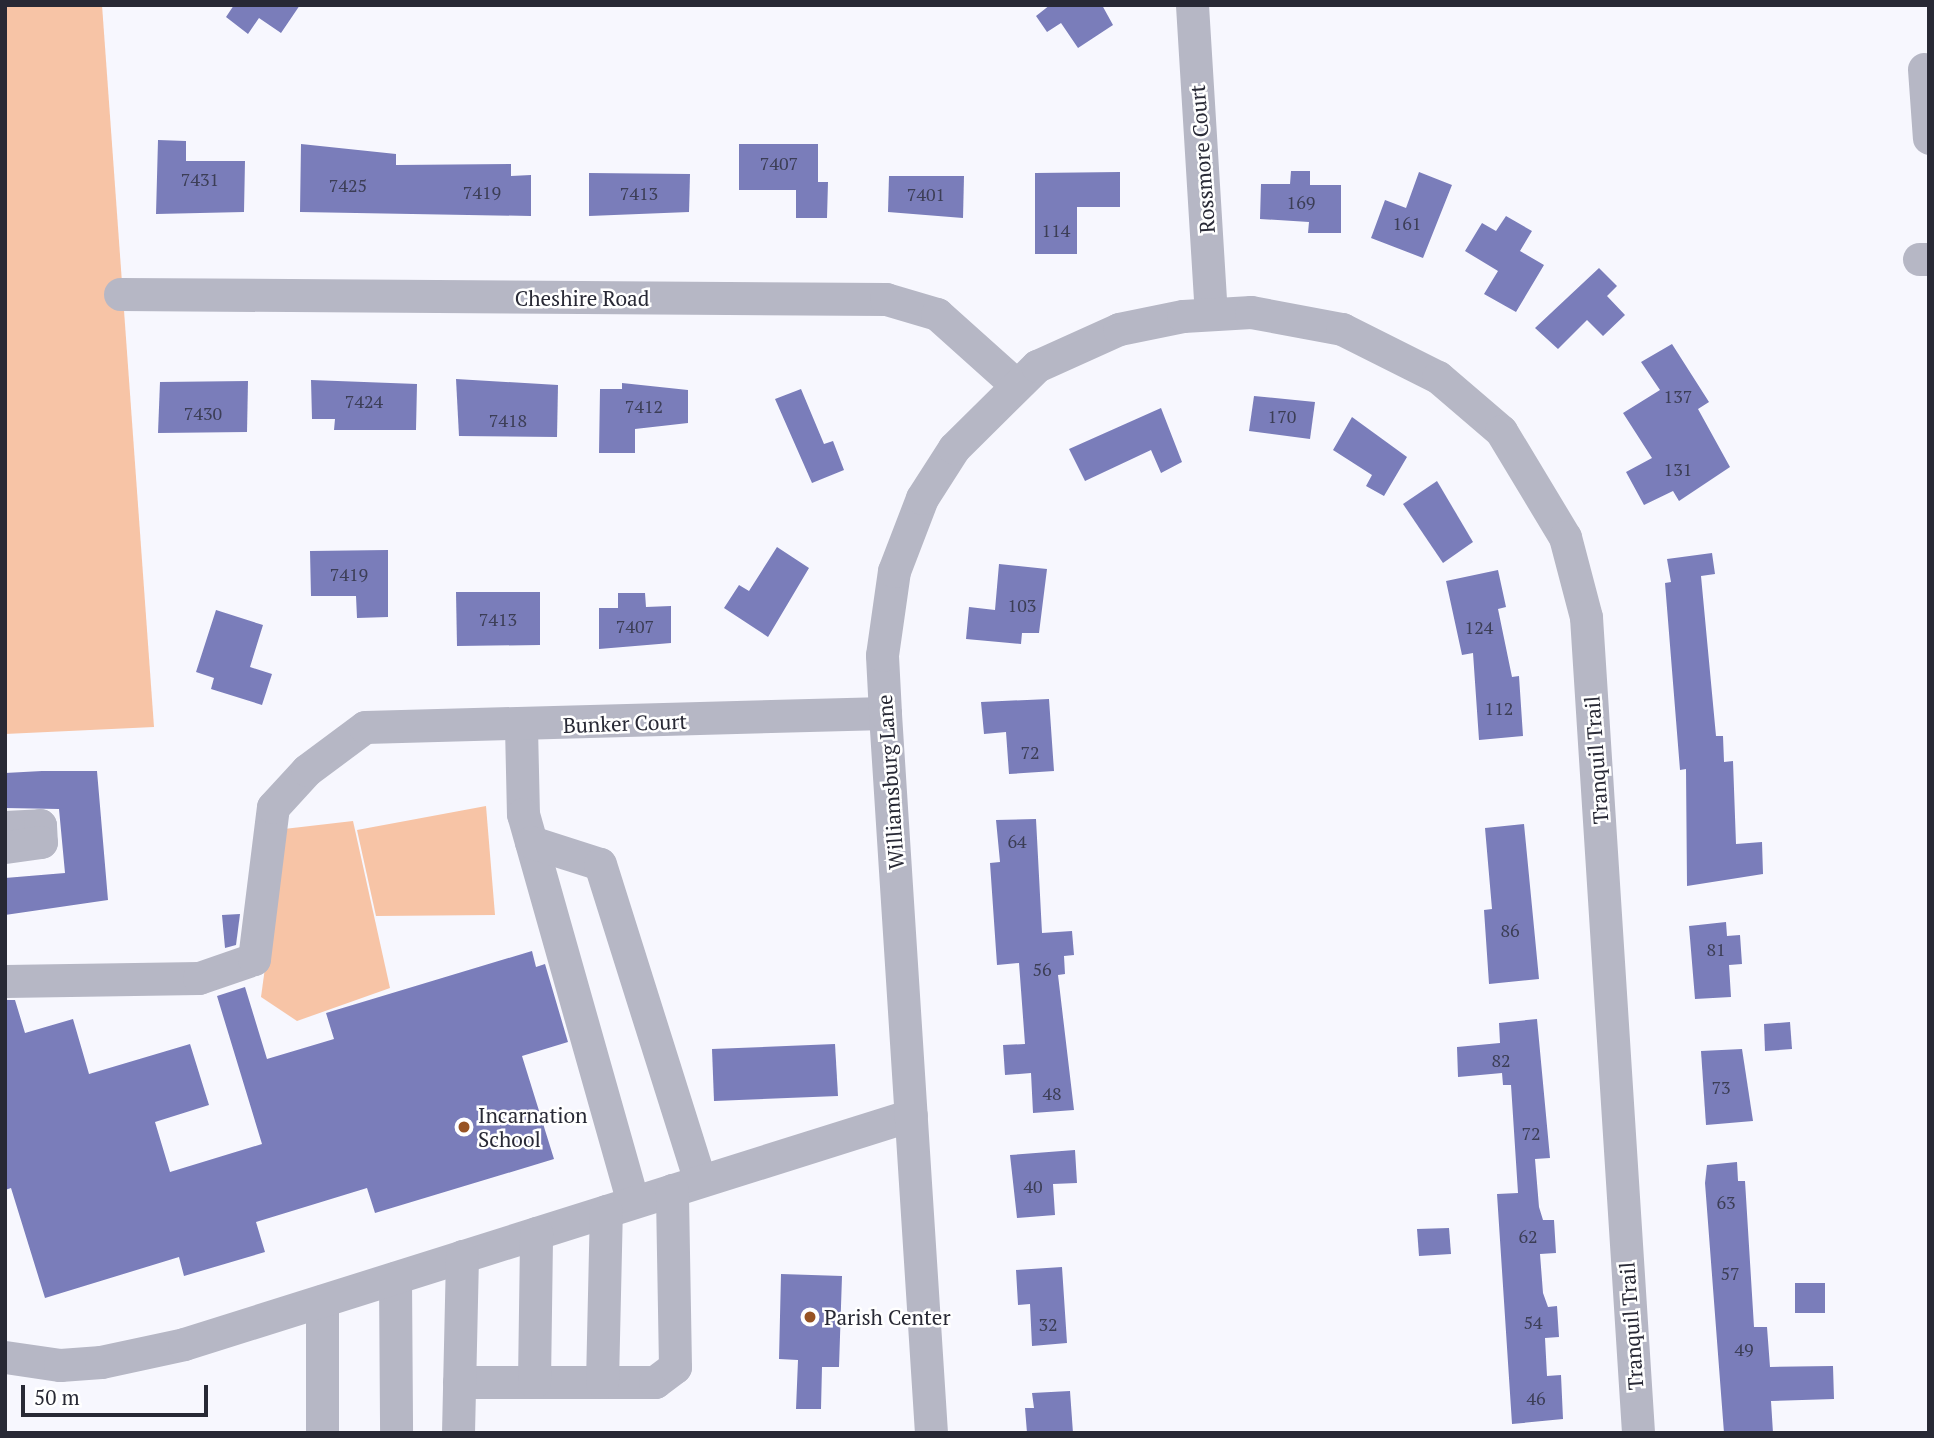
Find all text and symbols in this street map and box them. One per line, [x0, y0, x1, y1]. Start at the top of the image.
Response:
street label: Rossmore Court [1184, 84, 1220, 234]
house number: 7407 [760, 152, 798, 174]
house number: 7431 [181, 168, 219, 190]
house number: 7425 [329, 174, 367, 196]
house number: 7419 [463, 181, 501, 203]
house number: 7413 [620, 182, 658, 204]
house number: 7401 [907, 183, 945, 205]
house number: 169 [1287, 191, 1315, 213]
house number: 161 [1393, 212, 1421, 234]
house number: 114 [1042, 219, 1070, 241]
street label: Cheshire Road [515, 285, 649, 311]
house number: 137 [1664, 385, 1692, 407]
house number: 7424 [345, 390, 383, 412]
house number: 7412 [625, 395, 663, 417]
house number: 7430 [184, 402, 222, 424]
house number: 170 [1268, 405, 1296, 427]
house number: 7418 [489, 409, 527, 431]
house number: 131 [1664, 458, 1692, 480]
house number: 7419 [330, 563, 368, 585]
house number: 103 [1008, 594, 1036, 616]
house number: 7413 [479, 608, 517, 630]
house number: 7407 [616, 615, 654, 637]
house number: 124 [1465, 616, 1493, 638]
street label: Williamsburg Lane [871, 694, 909, 870]
street label: Tranquil Trail [1579, 695, 1613, 825]
house number: 112 [1485, 697, 1513, 719]
street label: Bunker Court [562, 708, 688, 738]
house number: 72 [1020, 741, 1040, 763]
house number: 64 [1007, 830, 1027, 852]
house number: 86 [1500, 919, 1520, 941]
house number: 81 [1706, 938, 1726, 960]
house number: 56 [1032, 958, 1052, 980]
house number: 82 [1491, 1049, 1511, 1071]
house number: 73 [1711, 1076, 1731, 1098]
house number: 48 [1042, 1082, 1062, 1104]
place label: Incarnation School [478, 1102, 588, 1152]
marker: Incarnation School [456, 1119, 472, 1135]
house number: 72 [1521, 1122, 1541, 1144]
house number: 40 [1023, 1175, 1043, 1197]
house number: 63 [1716, 1191, 1736, 1213]
house number: 62 [1518, 1225, 1538, 1247]
street label: Tranquil Trail [1614, 1261, 1648, 1391]
house number: 57 [1720, 1262, 1740, 1284]
place label: Parish Center [824, 1304, 950, 1330]
marker: Parish Center [802, 1309, 818, 1325]
house number: 54 [1523, 1311, 1543, 1333]
house number: 32 [1038, 1313, 1058, 1335]
house number: 49 [1734, 1338, 1754, 1360]
scale bar [24, 1372, 212, 1416]
text: 50 m [34, 1383, 80, 1411]
house number: 46 [1526, 1387, 1546, 1409]

